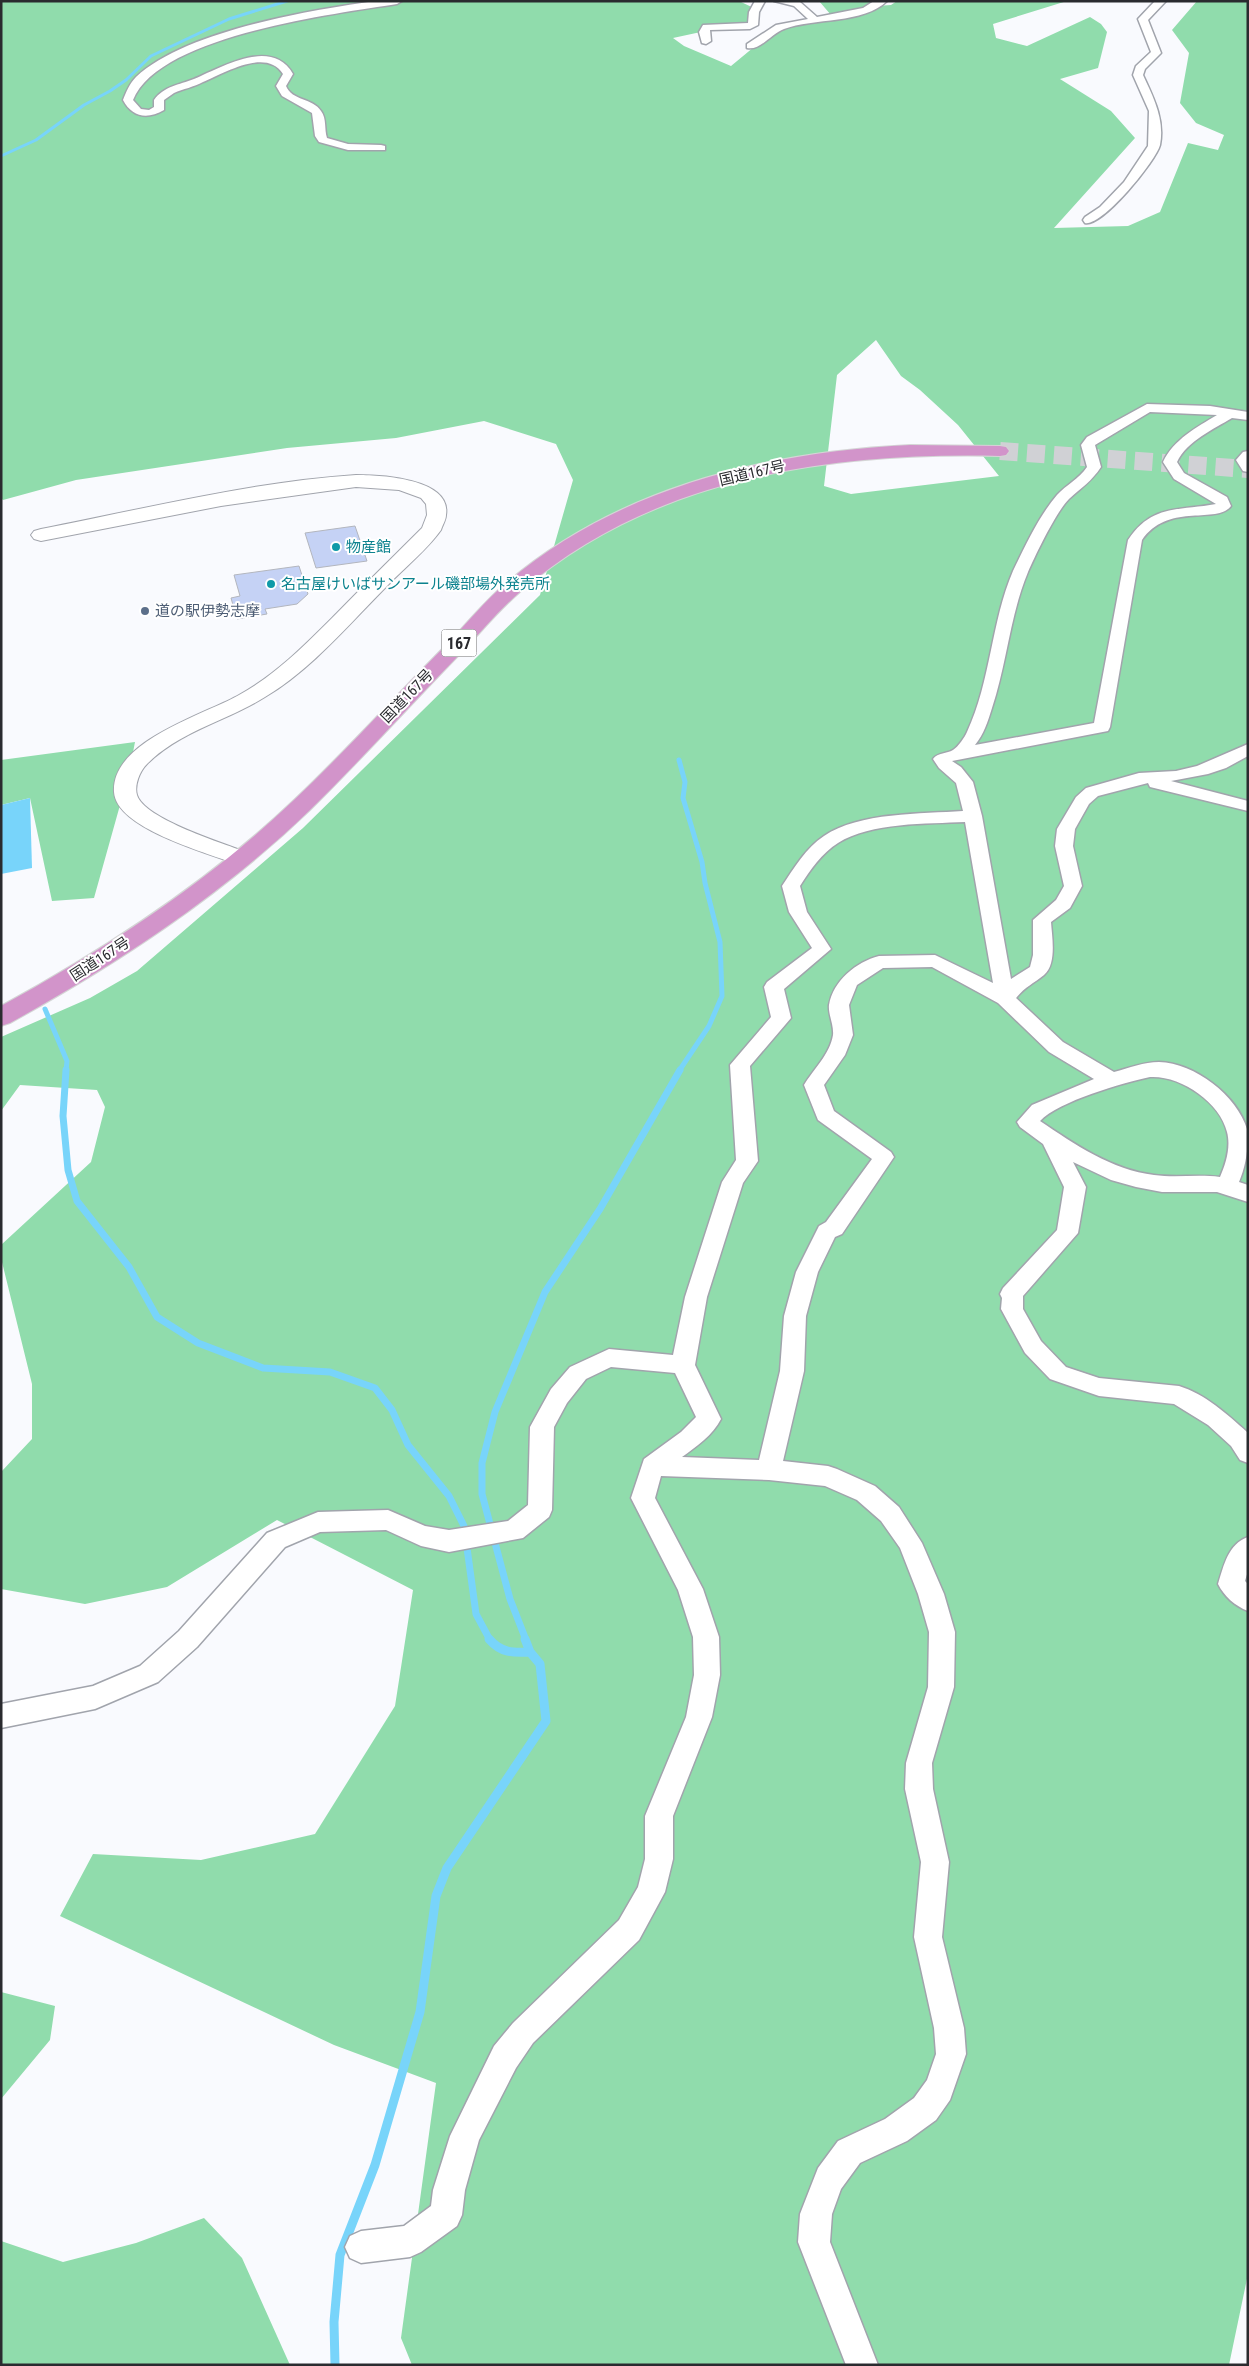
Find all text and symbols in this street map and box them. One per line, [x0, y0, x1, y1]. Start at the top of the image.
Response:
street label: 国道167号 [717, 457, 787, 489]
place label: 物産館 [346, 538, 391, 556]
marker: 物産館 [330, 541, 342, 553]
place label: 名古屋けいばサンアール磯部場外発売所 [281, 575, 550, 593]
marker: 名古屋けいばサンアール磯部場外発売所 [265, 578, 277, 590]
place label: 道の駅伊勢志摩 [155, 602, 260, 620]
marker: 道の駅伊勢志摩 [139, 605, 151, 617]
road number: 167 [442, 630, 476, 656]
street label: 国道167号 [377, 666, 437, 726]
street label: 国道167号 [67, 933, 133, 985]

